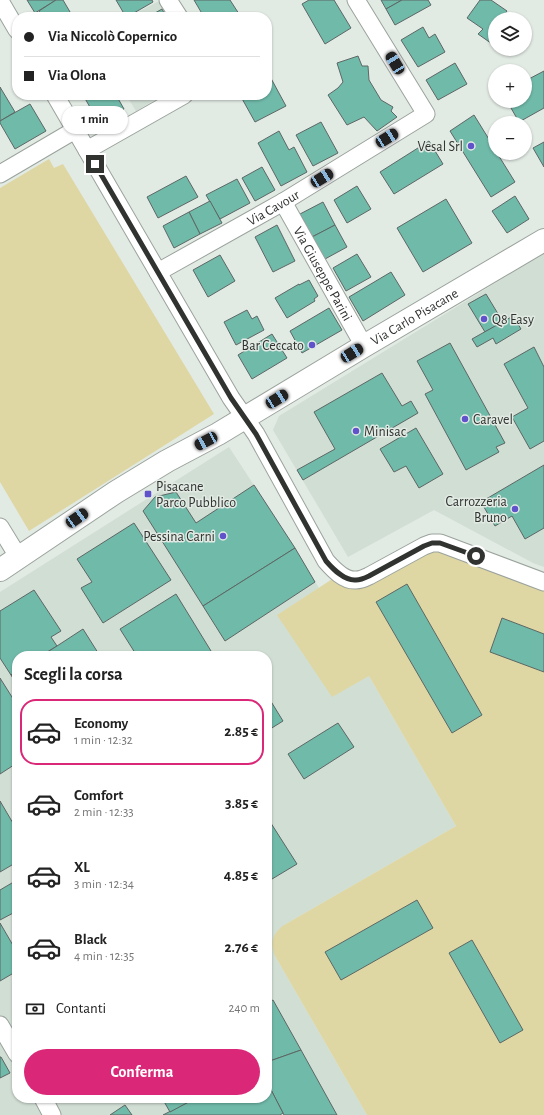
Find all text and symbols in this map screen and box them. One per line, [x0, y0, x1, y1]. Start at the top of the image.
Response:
map controls [488, 12, 532, 160]
button: layers [488, 12, 532, 56]
text: Via Niccolò Copernico [48, 29, 177, 44]
car [384, 50, 406, 76]
button: + [488, 64, 532, 108]
text: Via Olona [48, 68, 106, 83]
callout: 1 min [62, 106, 128, 134]
text: 1 min [81, 113, 109, 126]
button: − [488, 116, 532, 160]
car [374, 127, 400, 149]
place label: Vesal Srl [417, 140, 463, 154]
marker: Vesal Srl [466, 141, 476, 151]
route end [86, 155, 104, 173]
car [309, 167, 335, 189]
street label: Via Cavour [245, 187, 303, 229]
street label: Via Giuseppe Parini [290, 225, 354, 323]
street label: Via Carlo Pisacane [369, 286, 461, 348]
place label: Q8 Easy [492, 313, 534, 327]
marker: Q8 Easy [479, 314, 489, 324]
place label: Bar Ceccato [242, 339, 304, 353]
marker: Bar Ceccato [307, 340, 317, 350]
car [339, 342, 365, 364]
car [264, 388, 290, 410]
place label: Caravel [473, 413, 513, 427]
marker: Caravel [460, 414, 470, 424]
place label: Minisac [364, 425, 407, 439]
marker: Minisac [351, 426, 361, 436]
car [193, 430, 219, 452]
place label: Pisacane Parco Pubblico [156, 480, 236, 510]
marker: Pisacane Parco Pubblico [143, 489, 153, 499]
place label: Carrozzeria Bruno [446, 495, 508, 525]
marker: Carrozzeria Bruno [510, 504, 520, 514]
car [64, 506, 90, 530]
place label: Pessina Carni [143, 530, 215, 544]
marker: Pessina Carni [218, 531, 228, 541]
route start [467, 547, 485, 565]
text: Scegli la corsa [24, 666, 123, 684]
icon: car [26, 714, 62, 750]
text: Economy [74, 716, 128, 731]
text: 2.85 € [224, 724, 258, 739]
text: 1 min · 12:32 [74, 734, 133, 747]
icon: car [26, 786, 62, 822]
text: Comfort [74, 788, 123, 803]
text: 3.85 € [225, 796, 258, 811]
text: 2 min · 12:33 [74, 806, 134, 819]
icon: car [26, 858, 62, 894]
text: XL [74, 860, 90, 875]
text: 4.85 € [224, 868, 258, 883]
text: 3 min · 12:34 [74, 878, 134, 891]
icon: car [26, 930, 62, 966]
text: Black [74, 932, 107, 947]
text: 2.76 € [225, 940, 258, 955]
text: 4 min · 12:35 [74, 950, 134, 963]
icon: cash [24, 998, 46, 1020]
text: Contanti [56, 1001, 106, 1016]
text: 240 m [228, 1002, 260, 1015]
button: Conferma [24, 1049, 260, 1095]

